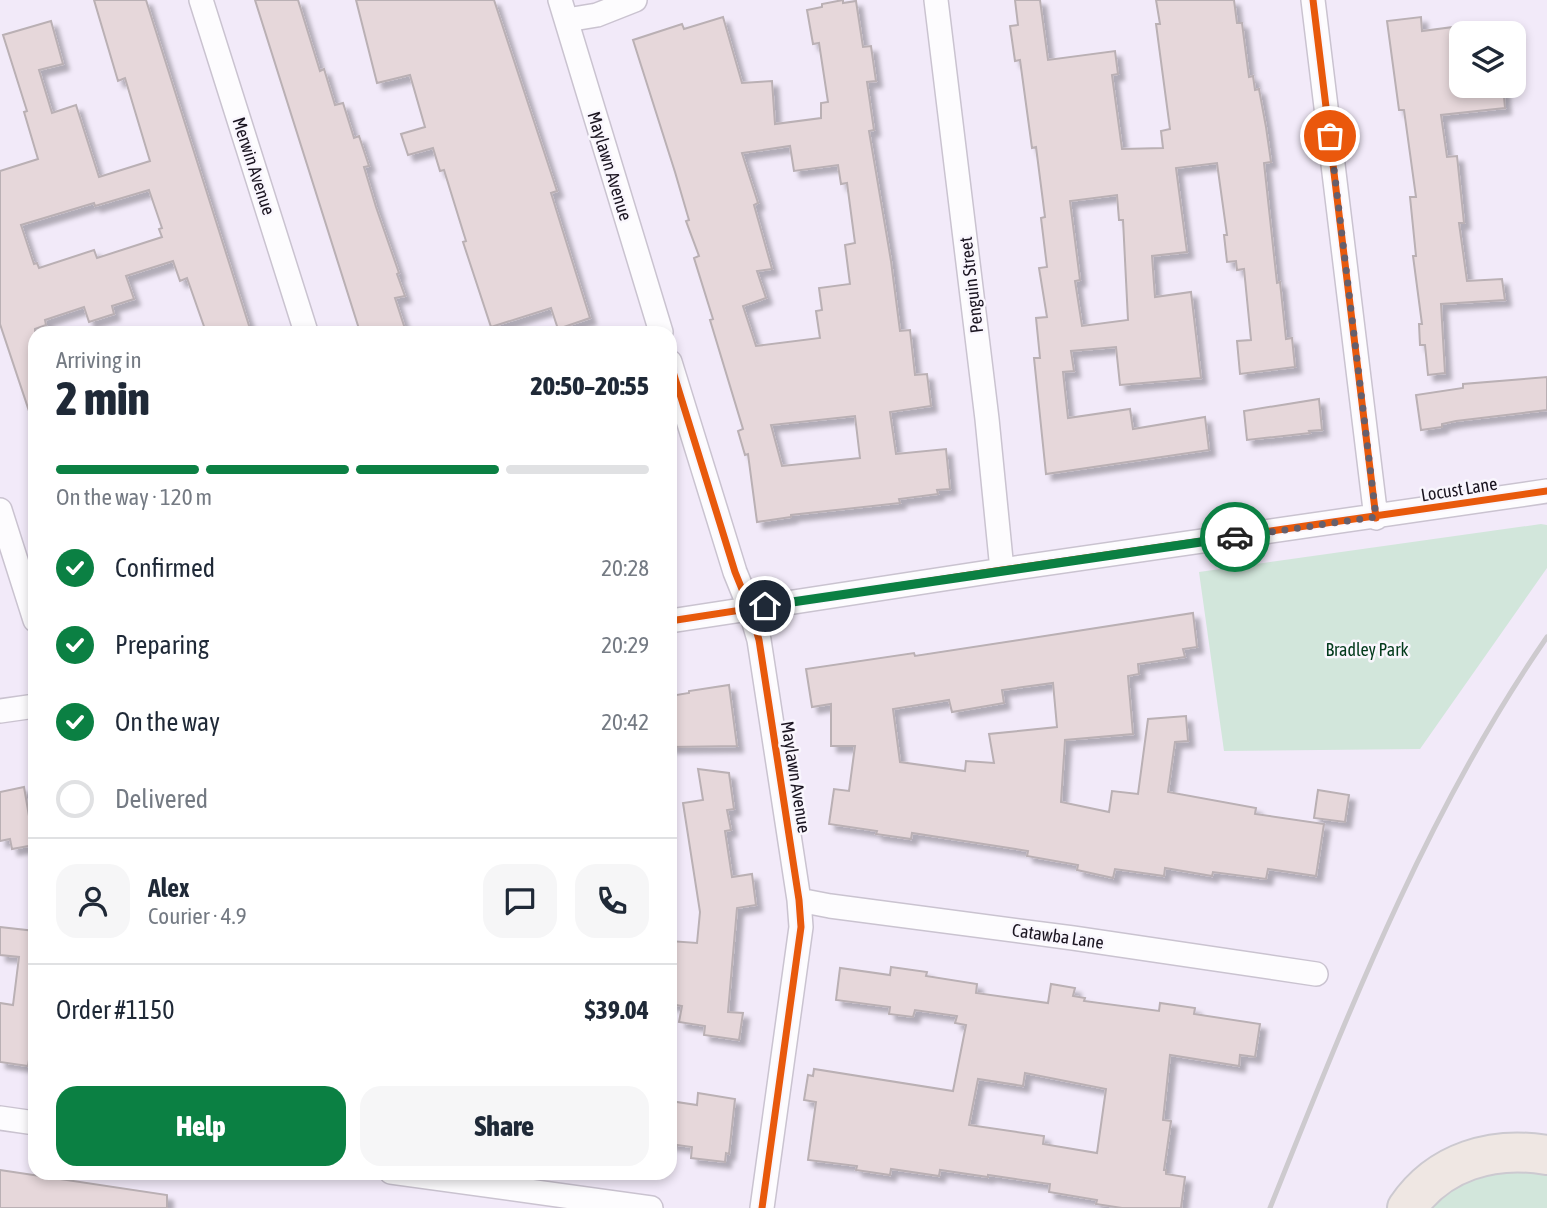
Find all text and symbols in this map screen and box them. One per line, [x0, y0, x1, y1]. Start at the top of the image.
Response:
map controls [1449, 21, 1526, 98]
button: layers [1449, 21, 1526, 98]
pin [1300, 106, 1360, 166]
street label: Maylawn Avenue [583, 109, 637, 223]
street label: Merwin Avenue [228, 115, 280, 217]
icon: bag [1311, 117, 1349, 155]
street label: Penguin Street [955, 236, 987, 334]
text: Arriving in [56, 347, 142, 373]
text: 20:50–20:55 [531, 371, 649, 401]
text: 2 min [56, 372, 150, 425]
street label: Locust Lane [1419, 473, 1499, 505]
text: On the way · 120 m [56, 484, 212, 510]
courier [1200, 502, 1270, 572]
icon: car [1216, 518, 1254, 556]
icon: check [56, 549, 94, 587]
text: Confirmed [115, 553, 215, 583]
text: 20:28 [601, 555, 649, 581]
pin [735, 576, 795, 636]
icon: home [746, 587, 784, 625]
icon: check [56, 626, 94, 664]
text: Preparing [115, 630, 209, 660]
text: 20:29 [601, 632, 649, 658]
park label: Bradley Park [1326, 639, 1409, 660]
icon: check [56, 703, 94, 741]
text: On the way [115, 707, 220, 737]
text: 20:42 [601, 709, 649, 735]
street label: Maylawn Avenue [777, 720, 815, 834]
text: Delivered [115, 784, 208, 814]
button: person [56, 864, 130, 938]
button: chat [483, 864, 557, 938]
button: phone [575, 864, 649, 938]
text: Alex [148, 873, 189, 903]
text: Courier · 4.9 [148, 903, 247, 929]
street label: Catawba Lane [1011, 919, 1105, 953]
text: Order #1150 [56, 995, 175, 1025]
text: $39.04 [585, 995, 649, 1025]
button: Help [56, 1086, 346, 1166]
button: Share [360, 1086, 649, 1166]

